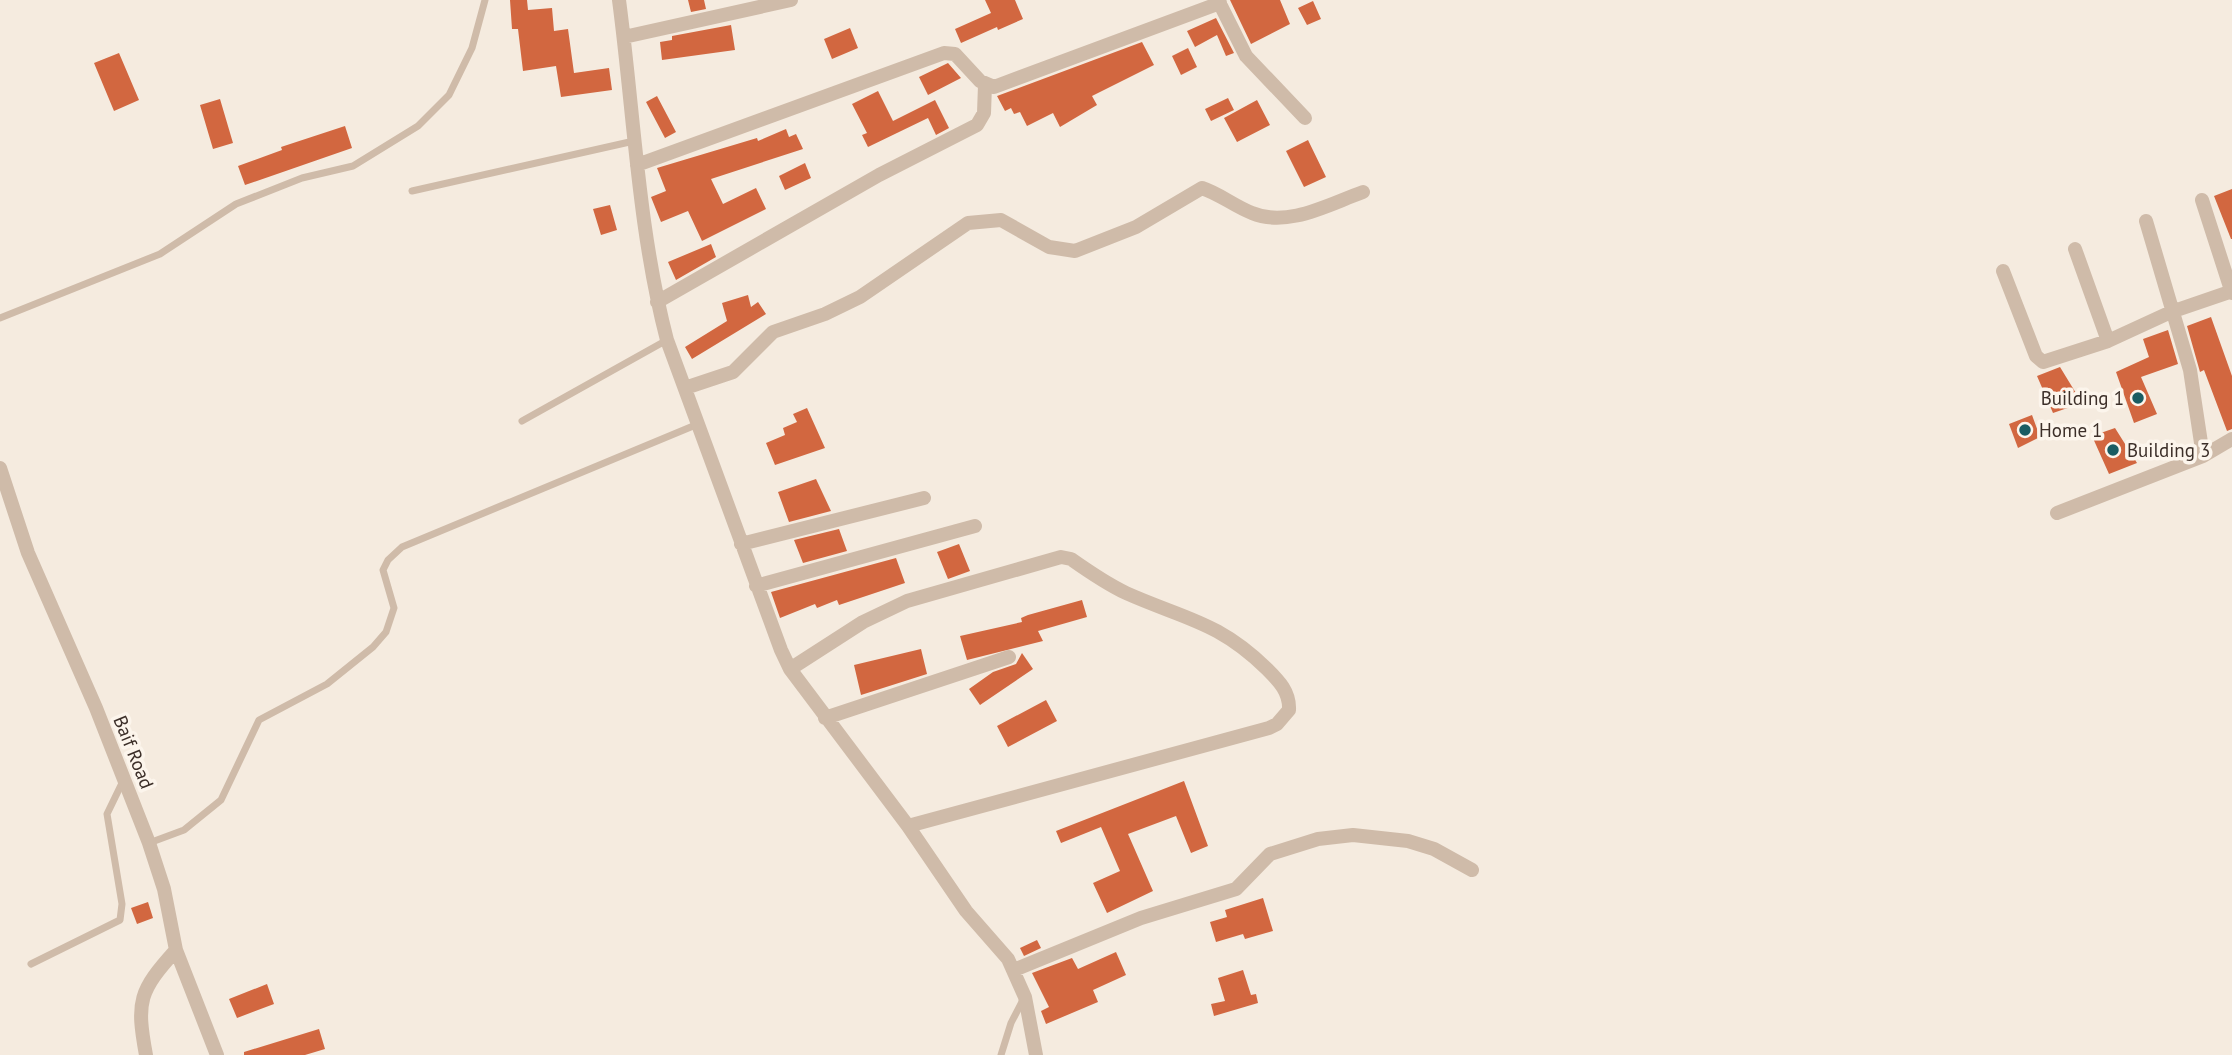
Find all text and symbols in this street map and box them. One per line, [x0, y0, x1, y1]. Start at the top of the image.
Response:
place label: Building 1 [2041, 386, 2124, 410]
marker: Building 1 [2130, 390, 2146, 406]
place label: Home 1 [2039, 418, 2102, 442]
marker: Home 1 [2017, 422, 2033, 438]
place label: Building 3 [2127, 438, 2210, 462]
marker: Building 3 [2105, 442, 2121, 458]
street label: Baif Road [108, 712, 160, 792]

